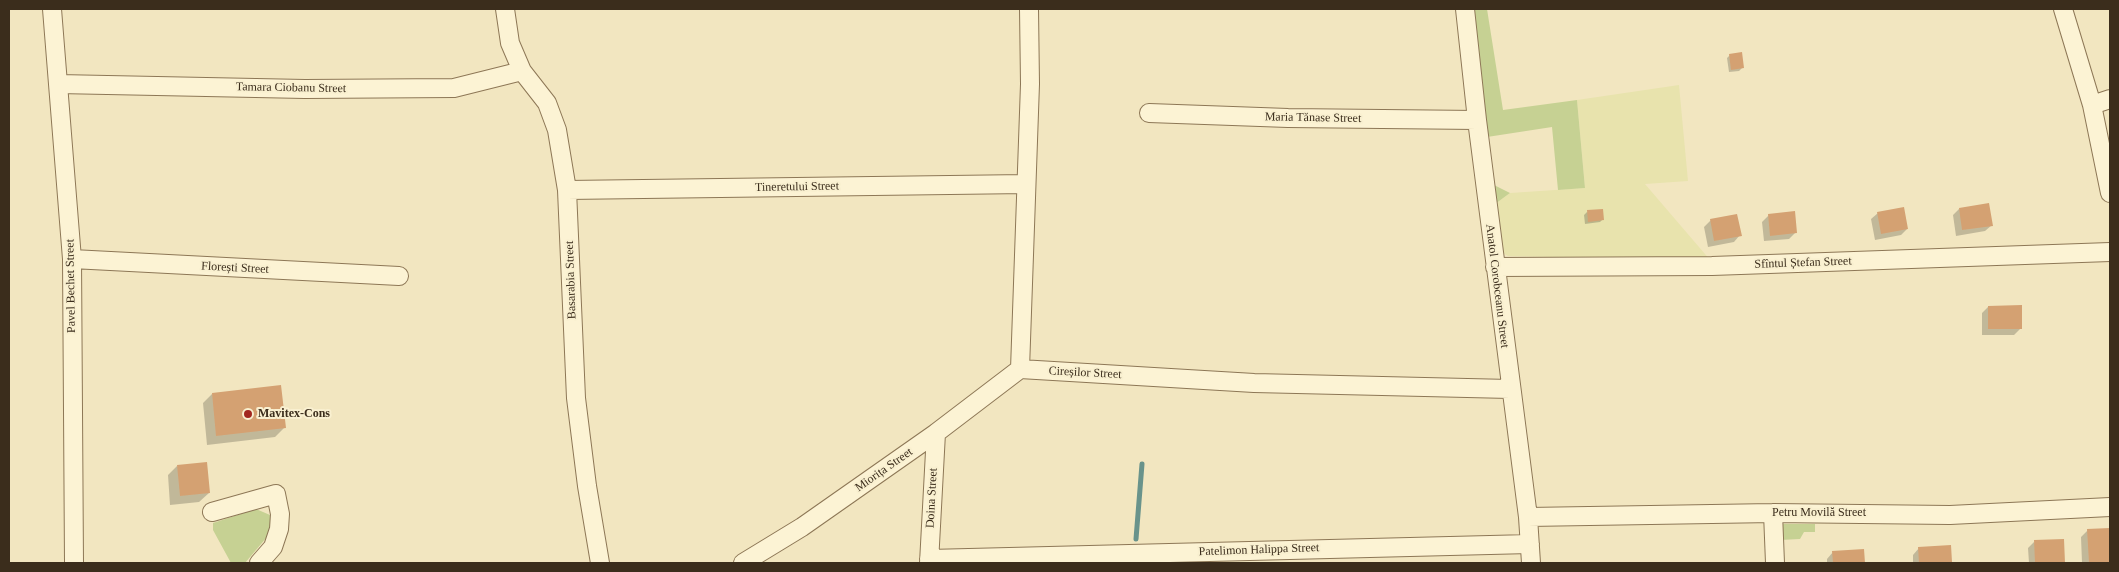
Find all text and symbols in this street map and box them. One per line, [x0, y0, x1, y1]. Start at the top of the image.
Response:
street label: Tamara Ciobanu Street [236, 80, 346, 96]
street label: Maria Tănase Street [1265, 110, 1361, 126]
street label: Tineretului Street [755, 179, 839, 195]
street label: Anatol Corobceanu Street [1482, 223, 1512, 349]
street label: Pavel Bechet Street [63, 239, 79, 333]
street label: Basarabia Street [562, 241, 580, 319]
street label: Sfîntul Ștefan Street [1754, 254, 1852, 272]
street label: Florești Street [201, 259, 269, 277]
street label: Cireșilor Street [1048, 364, 1122, 382]
place label: Mavitex-Cons [258, 407, 330, 421]
marker: Mavitex-Cons [242, 408, 254, 420]
street label: Miorița Street [852, 445, 916, 495]
street label: Doina Street [923, 468, 941, 528]
street label: Petru Movilă Street [1772, 506, 1866, 520]
street label: Patelimon Halippa Street [1198, 541, 1320, 559]

